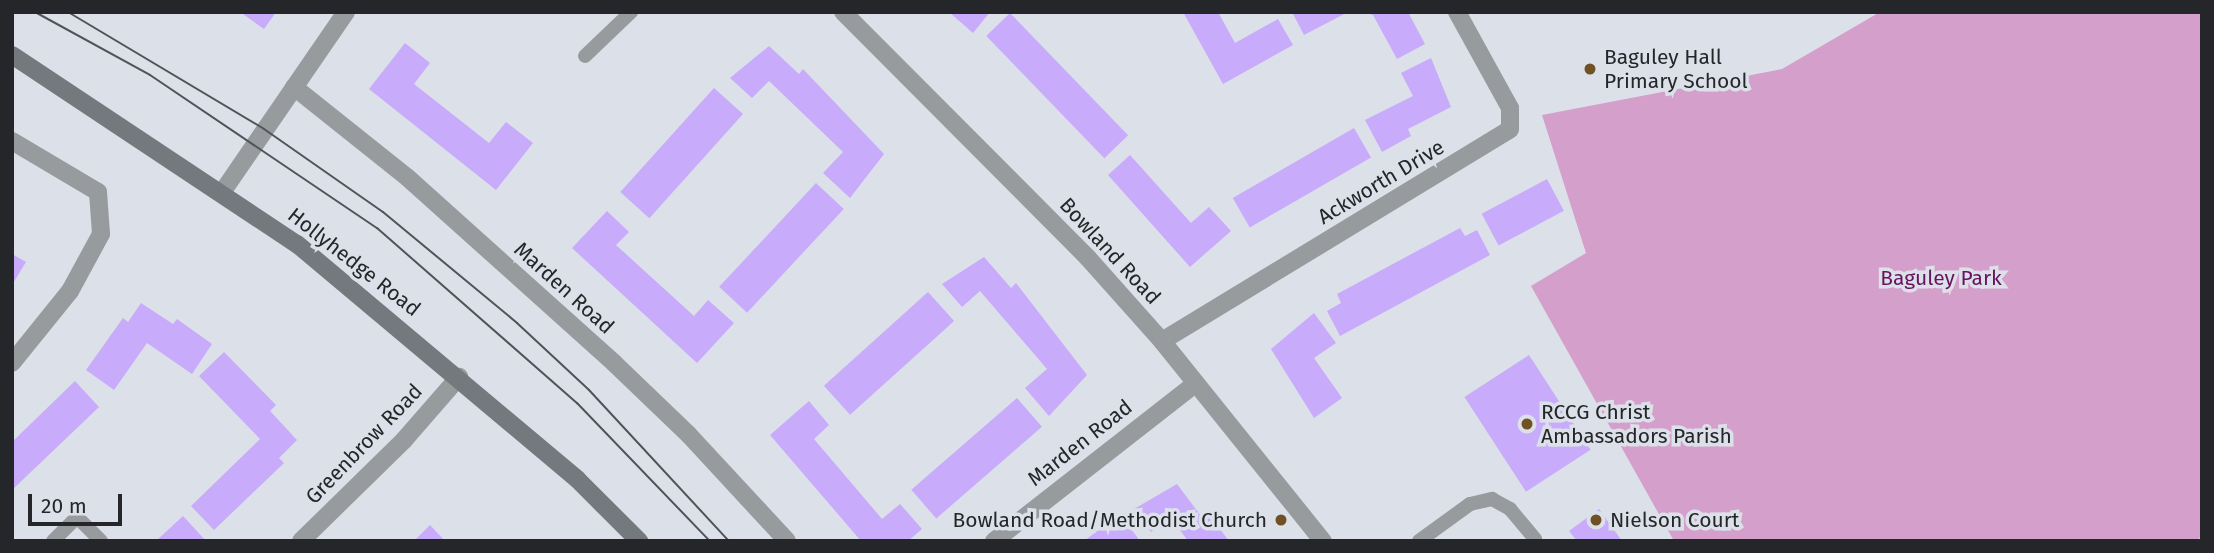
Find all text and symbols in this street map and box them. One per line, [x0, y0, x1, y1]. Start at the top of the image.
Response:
place label: Baguley Hall Primary School [1604, 44, 1748, 94]
marker: Baguley Hall Primary School [1582, 61, 1598, 77]
street label: Ackworth Drive [1313, 134, 1449, 230]
street label: Bowland Road [1054, 193, 1166, 309]
street label: Hollyhedge Road [283, 202, 425, 322]
street label: Marden Road [509, 237, 619, 339]
park label: Baguley Park [1880, 265, 2002, 291]
street label: Greenbrow Road [300, 379, 428, 509]
street label: Marden Road [1023, 394, 1137, 492]
place label: RCCG Christ Ambassadors Parish [1541, 399, 1732, 449]
marker: RCCG Christ Ambassadors Parish [1519, 416, 1535, 432]
scale bar [32, 480, 126, 524]
text: 20 m [41, 493, 87, 519]
place label: Bowland Road/Methodist Church [952, 507, 1267, 533]
place label: Nielson Court [1610, 507, 1739, 533]
marker: Bowland Road/Methodist Church [1273, 512, 1289, 528]
marker: Nielson Court [1588, 512, 1604, 528]

